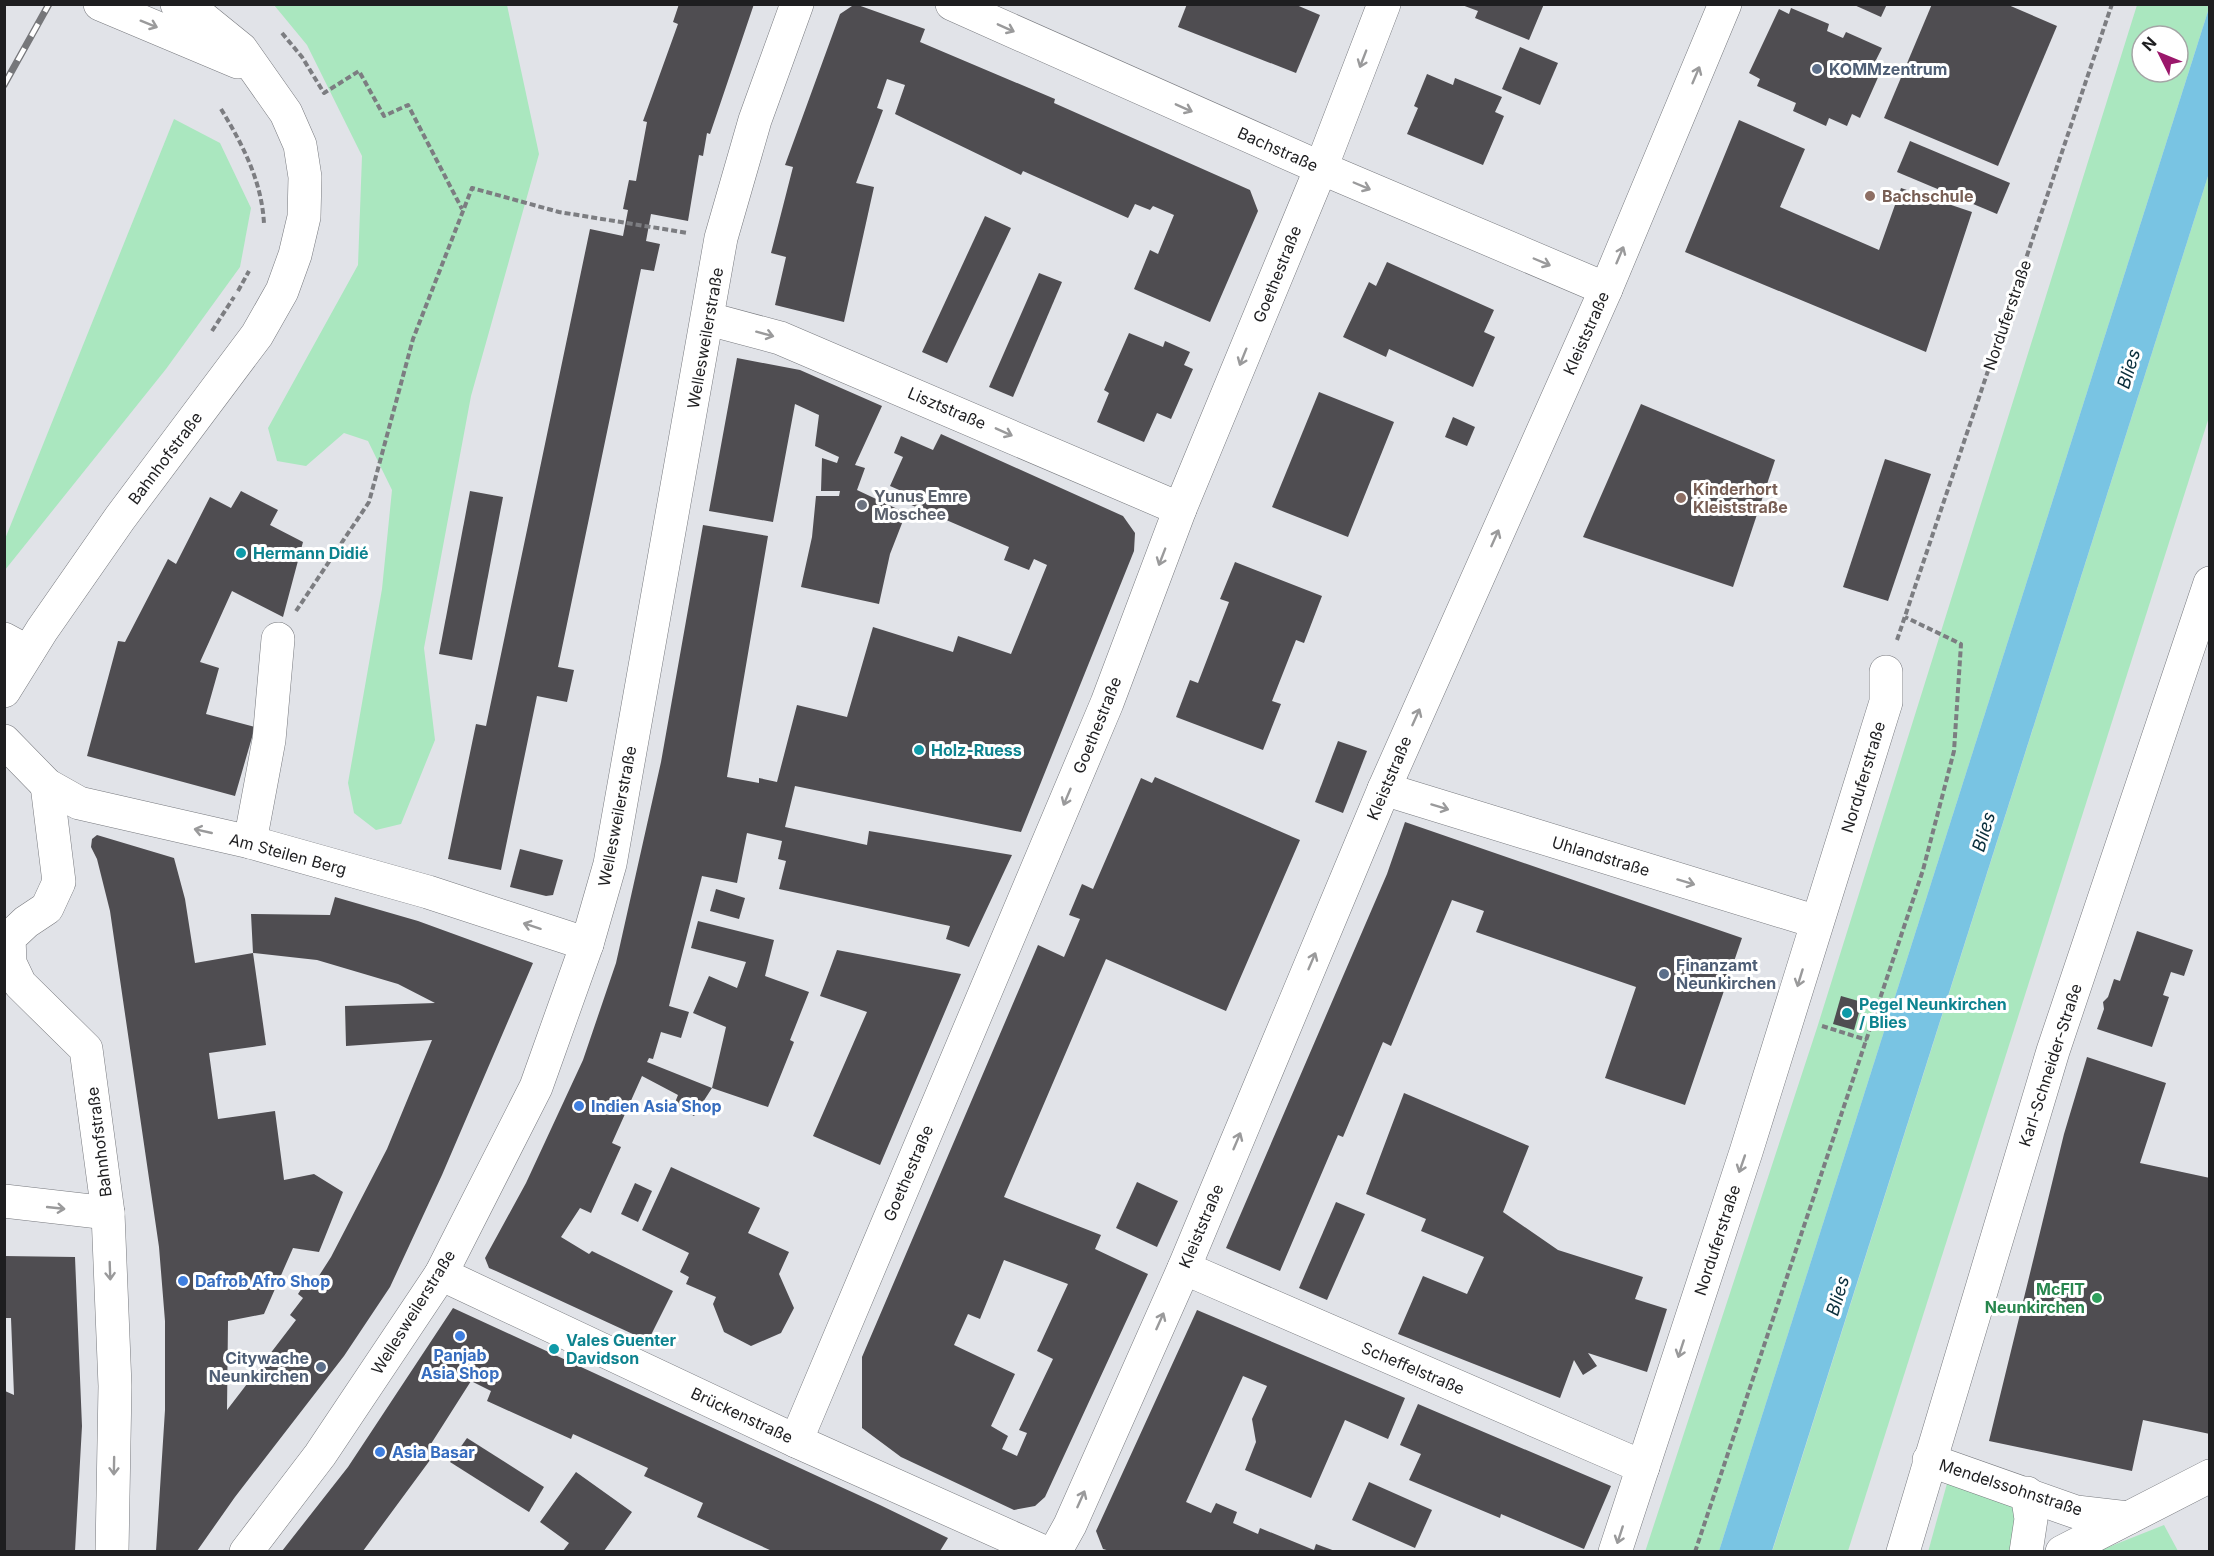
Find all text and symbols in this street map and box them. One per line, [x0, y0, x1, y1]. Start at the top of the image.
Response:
one-way arrow [139, 19, 158, 30]
one-way arrow [996, 23, 1014, 35]
north arrow [2130, 24, 2190, 84]
text: N [2138, 32, 2161, 55]
one-way arrow [1357, 49, 1368, 68]
place label: KOMMzentrum [1829, 59, 1947, 79]
marker: KOMMzentrum [1810, 62, 1824, 76]
one-way arrow [1691, 66, 1702, 85]
one-way arrow [1175, 103, 1193, 114]
street label: Bachstraße [1235, 122, 1321, 176]
one-way arrow [1353, 181, 1371, 192]
place label: Bachschule [1882, 186, 1973, 206]
marker: Bachschule [1863, 189, 1877, 203]
street label: Goethestraße [1248, 223, 1306, 325]
one-way arrow [1616, 246, 1627, 264]
one-way arrow [1532, 257, 1551, 268]
street label: Norduferstraße [1979, 257, 2035, 373]
street label: Wellesweilerstraße [683, 266, 727, 410]
street label: Kleiststraße [1559, 288, 1613, 378]
one-way arrow [755, 328, 774, 340]
water label: Blies [2113, 346, 2144, 391]
one-way arrow [1237, 347, 1248, 365]
street label: Lisztstraße [905, 383, 989, 433]
street label: Bahnhofstraße [124, 408, 206, 508]
one-way arrow [994, 427, 1012, 438]
place label: Kinderhort Kleiststraße [1693, 479, 1788, 517]
place label: Yunus Emre Moschee [874, 486, 968, 524]
marker: Kinderhort Kleiststraße [1674, 491, 1688, 505]
marker: Yunus Emre Moschee [855, 498, 869, 512]
one-way arrow [1489, 530, 1501, 548]
place label: Hermann Didié [253, 543, 369, 563]
marker: Hermann Didié [234, 546, 248, 560]
one-way arrow [1156, 547, 1167, 566]
street label: Goethestraße [1068, 674, 1126, 776]
one-way arrow [1411, 708, 1422, 726]
street label: Norduferstraße [1837, 719, 1889, 835]
street label: Kleiststraße [1362, 733, 1416, 823]
place label: Holz-Ruess [931, 740, 1022, 760]
marker: Holz-Ruess [912, 743, 926, 757]
street label: Wellesweilerstraße [594, 744, 640, 888]
one-way arrow [1061, 787, 1072, 805]
one-way arrow [1430, 802, 1449, 813]
water label: Blies [1968, 809, 1999, 854]
one-way arrow [194, 825, 213, 837]
street label: Am Steilen Berg [227, 829, 349, 879]
street label: Uhlandstraße [1550, 832, 1652, 880]
one-way arrow [1676, 877, 1695, 888]
one-way arrow [523, 919, 542, 930]
one-way arrow [1307, 953, 1318, 971]
place label: Finanzamt Neunkirchen [1676, 955, 1776, 993]
marker: Finanzamt Neunkirchen [1657, 967, 1671, 981]
one-way arrow [1794, 968, 1805, 987]
street label: Karl-Schneider-Straße [2014, 981, 2086, 1149]
place label: Pegel Neunkirchen / Blies [1859, 994, 2007, 1032]
marker: Pegel Neunkirchen / Blies [1840, 1006, 1854, 1020]
street label: Bahnhofstraße [82, 1086, 116, 1198]
place label: Indien Asia Shop [591, 1096, 722, 1116]
marker: Indien Asia Shop [572, 1099, 586, 1113]
street label: Goethestraße [879, 1122, 937, 1224]
one-way arrow [1231, 1133, 1243, 1151]
one-way arrow [1736, 1154, 1747, 1173]
street label: Kleiststraße [1174, 1181, 1228, 1271]
street label: Norduferstraße [1690, 1182, 1744, 1298]
one-way arrow [46, 1203, 66, 1214]
street label: Wellesweilerstraße [367, 1246, 459, 1378]
one-way arrow [105, 1261, 116, 1281]
place label: Dafrob Afro Shop [195, 1271, 330, 1291]
water label: Blies [1822, 1273, 1853, 1318]
marker: Dafrob Afro Shop [176, 1274, 190, 1288]
place label: McFIT Neunkirchen [1985, 1279, 2085, 1317]
marker: McFIT Neunkirchen [2090, 1291, 2104, 1305]
one-way arrow [1155, 1312, 1166, 1330]
marker: Panjab Asia Shop [453, 1329, 467, 1343]
place label: Vales Guenter Davidson [566, 1330, 677, 1368]
street label: Scheffelstraße [1358, 1337, 1468, 1399]
one-way arrow [1674, 1339, 1685, 1358]
marker: Vales Guenter Davidson [547, 1342, 561, 1356]
place label: Panjab Asia Shop [421, 1345, 499, 1383]
place label: Citywache Neunkirchen [209, 1348, 309, 1386]
marker: Citywache Neunkirchen [314, 1360, 328, 1374]
street label: Brückenstraße [688, 1383, 796, 1447]
place label: Asia Basar [392, 1442, 475, 1462]
marker: Asia Basar [373, 1445, 387, 1459]
street label: Mendelssohnstraße [1937, 1454, 2085, 1520]
one-way arrow [108, 1456, 119, 1476]
one-way arrow [1076, 1491, 1088, 1509]
one-way arrow [1614, 1525, 1625, 1544]

